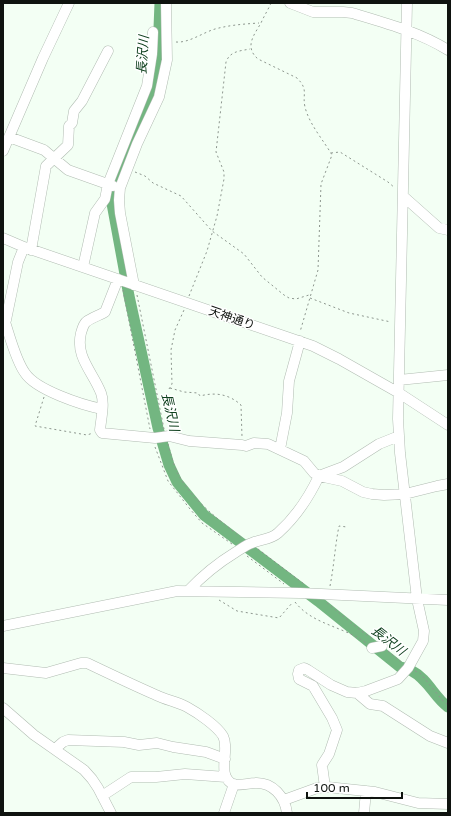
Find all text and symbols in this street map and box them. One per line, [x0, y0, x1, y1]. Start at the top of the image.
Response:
water label: 長沢川 [134, 33, 152, 75]
street label: 天神通り [207, 304, 257, 332]
water label: 長沢川 [158, 391, 183, 435]
water label: 長沢川 [368, 622, 410, 660]
scale bar [307, 774, 402, 800]
text: 100 m [313, 781, 350, 795]

